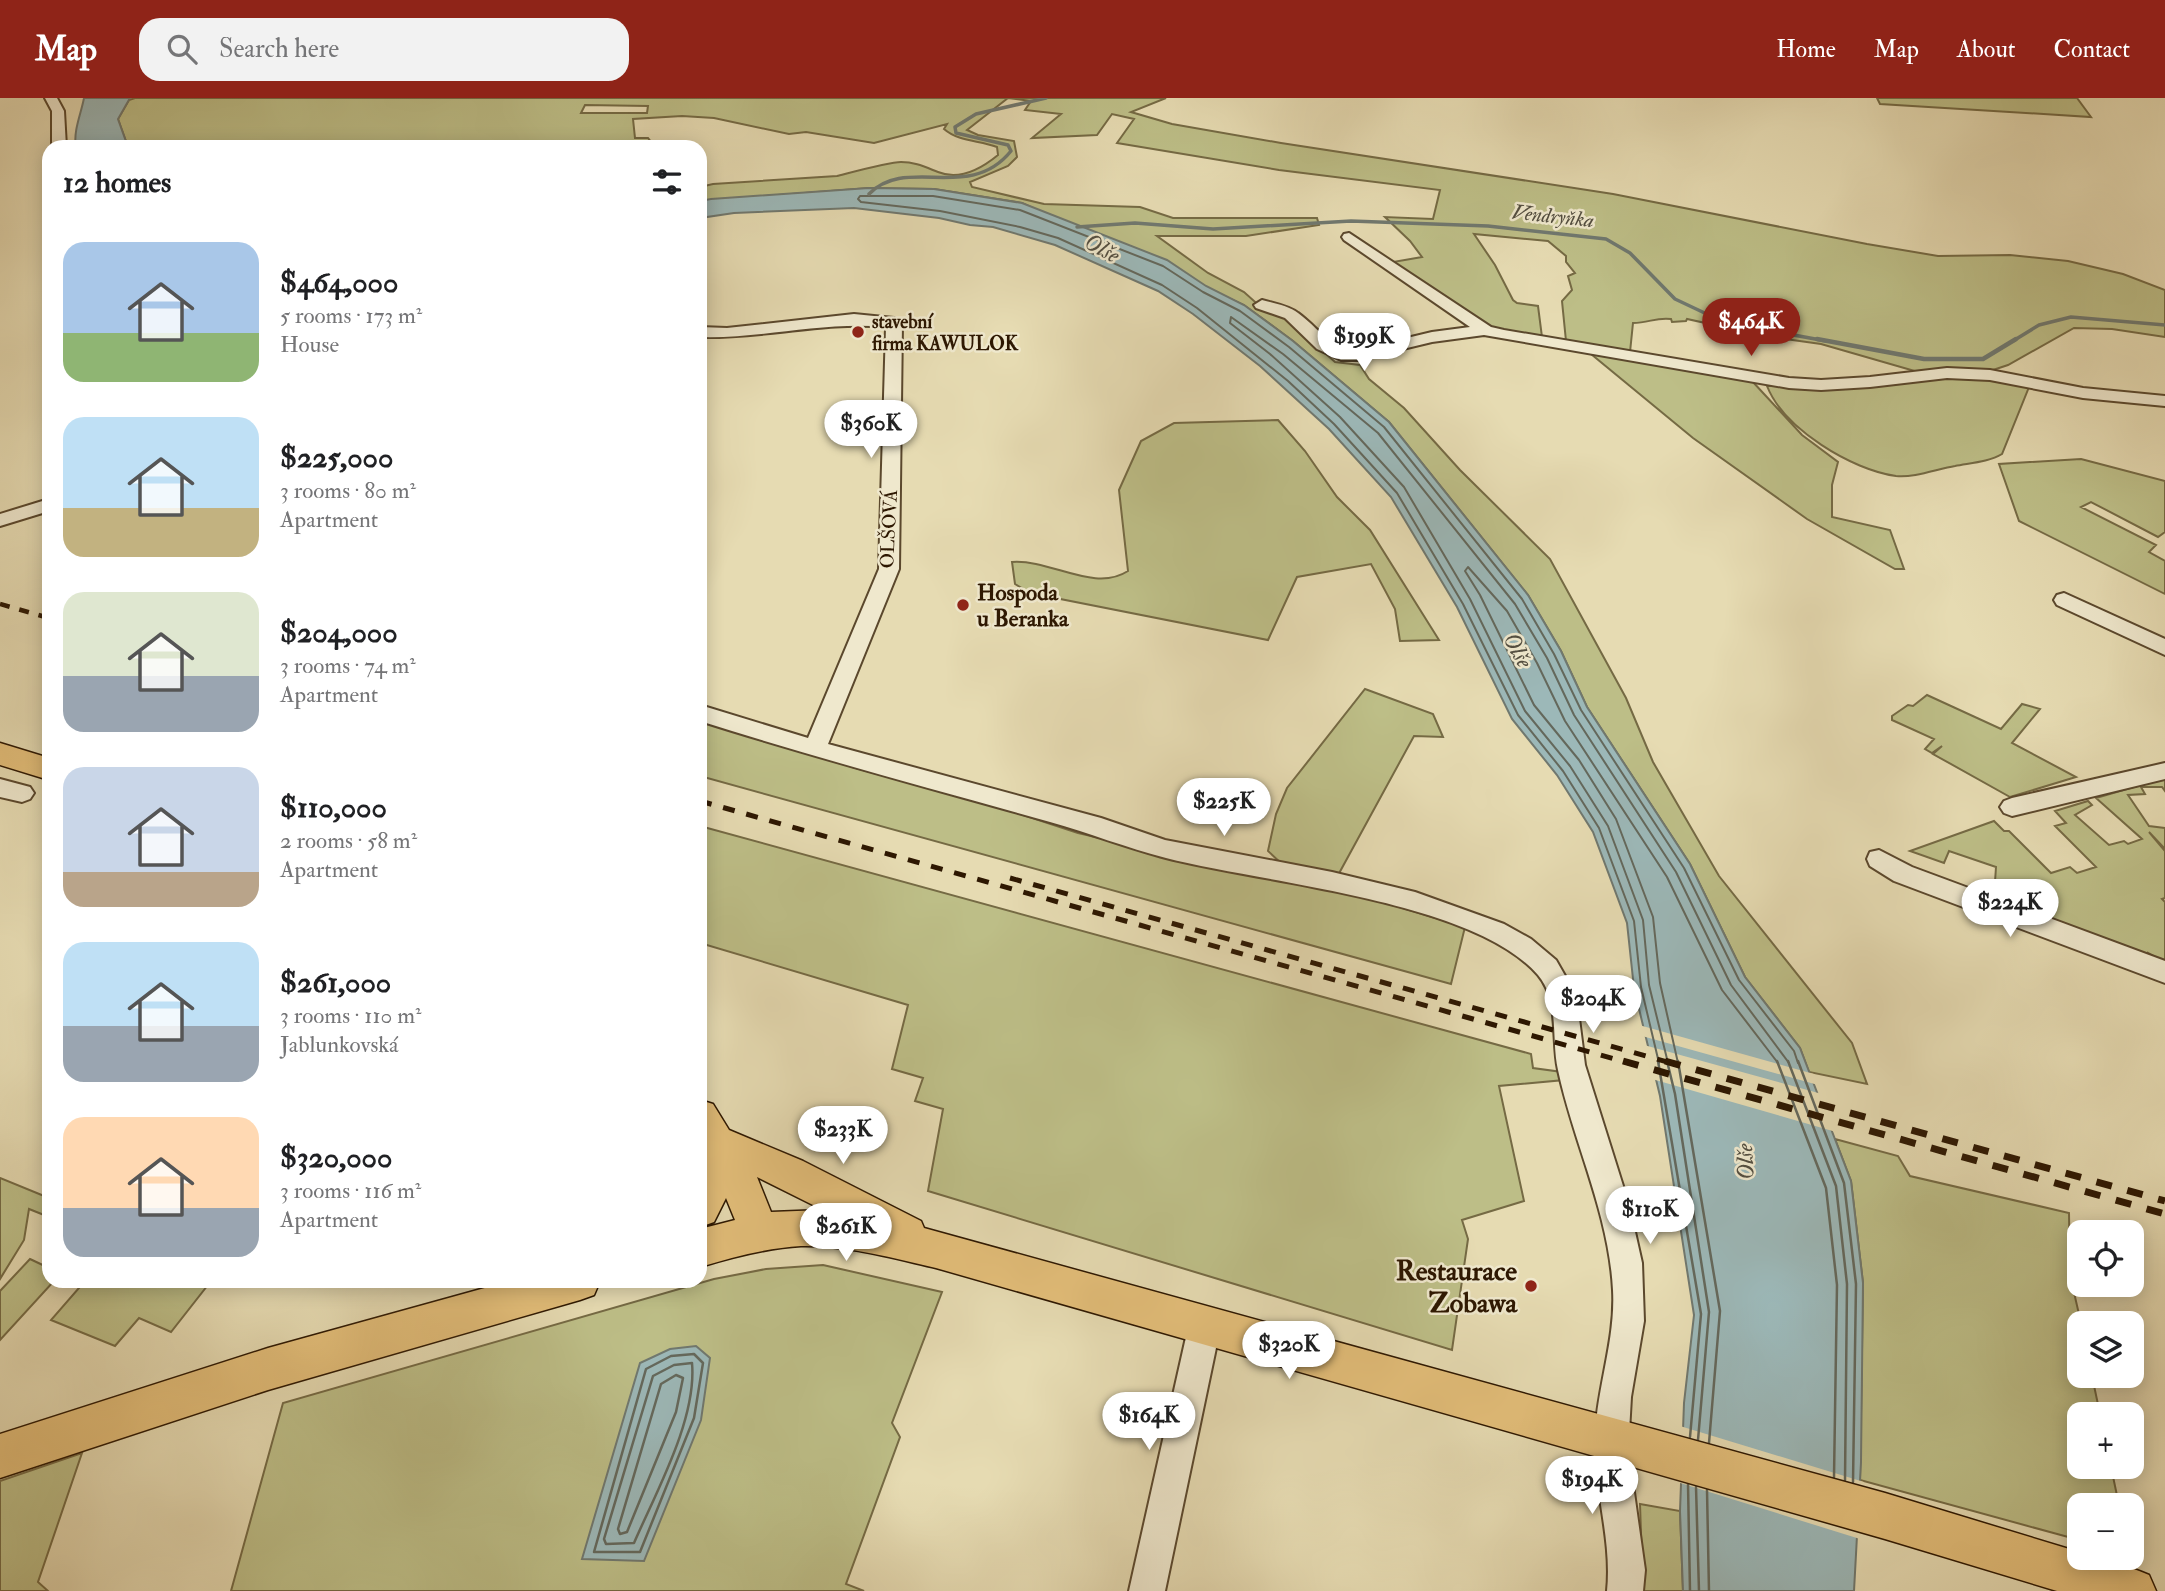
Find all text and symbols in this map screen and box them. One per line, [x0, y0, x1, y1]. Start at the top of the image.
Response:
search box [139, 18, 629, 81]
text: Map [35, 29, 97, 70]
icon: search [163, 30, 201, 68]
text: Search here [219, 33, 339, 65]
text: Home [1776, 34, 1836, 65]
text: Map [1874, 34, 1919, 65]
text: About [1957, 34, 2016, 65]
text: Contact [2054, 34, 2130, 65]
icon: filters [648, 163, 686, 201]
text: 12 homes [63, 164, 171, 201]
water label: Vendryňka [1511, 199, 1596, 234]
water label: Olše [1078, 226, 1126, 271]
text: $464,000 [280, 264, 398, 301]
icon: home [119, 270, 203, 354]
pin: $464K [1702, 299, 1800, 358]
text: 5 rooms · 173 m² [280, 301, 422, 330]
text: $464K [1718, 306, 1784, 335]
place label: stavební firma KAWULOK [871, 310, 1019, 356]
pin: $199K [1315, 314, 1413, 373]
text: $199K [1334, 321, 1394, 350]
marker: stavební firma KAWULOK [850, 324, 866, 340]
text: House [280, 330, 339, 359]
pin: $360K [822, 400, 920, 460]
text: $360K [840, 408, 902, 437]
text: $225,000 [280, 439, 393, 476]
icon: home [119, 445, 203, 529]
text: 3 rooms · 80 m² [280, 476, 416, 505]
street label: OLŠOVÁ [873, 489, 903, 569]
text: Apartment [280, 505, 378, 534]
place label: Hospoda u Beranka [976, 578, 1070, 633]
marker: Hospoda u Beranka [955, 597, 971, 613]
text: $204,000 [280, 614, 398, 651]
icon: home [119, 620, 203, 704]
water label: Olše [1495, 627, 1540, 675]
text: 3 rooms · 74 m² [280, 651, 416, 680]
text: Apartment [280, 680, 378, 709]
pin: $225K [1175, 778, 1273, 838]
text: $225K [1193, 786, 1255, 815]
text: $110,000 [280, 789, 387, 826]
icon: home [119, 795, 203, 879]
text: 2 rooms · 58 m² [280, 826, 417, 855]
text: Apartment [280, 855, 378, 884]
pin: $224K [1961, 880, 2059, 939]
text: $224K [1978, 887, 2042, 916]
text: $261,000 [280, 964, 391, 1001]
icon: home [119, 970, 203, 1054]
pin: $204K [1544, 976, 1642, 1035]
text: $204K [1561, 983, 1625, 1012]
text: 3 rooms · 110 m² [280, 1001, 421, 1030]
text: Jablunkovská [280, 1030, 399, 1059]
pin: $233K [794, 1107, 892, 1166]
text: $233K [814, 1114, 872, 1143]
text: $320,000 [280, 1139, 392, 1176]
water label: Olše [1729, 1142, 1762, 1181]
icon: home [119, 1145, 203, 1229]
text: 3 rooms · 116 m² [280, 1176, 421, 1205]
pin: $110K [1601, 1186, 1699, 1246]
text: $110K [1621, 1194, 1679, 1223]
pin: $261K [797, 1204, 895, 1263]
text: Apartment [280, 1205, 378, 1234]
text: $261K [816, 1211, 876, 1240]
map controls [2067, 1220, 2144, 1570]
button: locate [2067, 1220, 2144, 1297]
place label: Restaurace Zobawa [1396, 1254, 1518, 1321]
marker: Restaurace Zobawa [1523, 1278, 1539, 1294]
button: layers [2067, 1311, 2144, 1388]
pin: $320K [1240, 1322, 1338, 1381]
text: $320K [1258, 1329, 1320, 1358]
pin: $164K [1100, 1392, 1198, 1452]
text: $164K [1118, 1400, 1180, 1429]
button: + [2067, 1402, 2144, 1479]
pin: $194K [1543, 1456, 1641, 1516]
text: $194K [1561, 1464, 1623, 1493]
button: − [2067, 1493, 2144, 1570]

